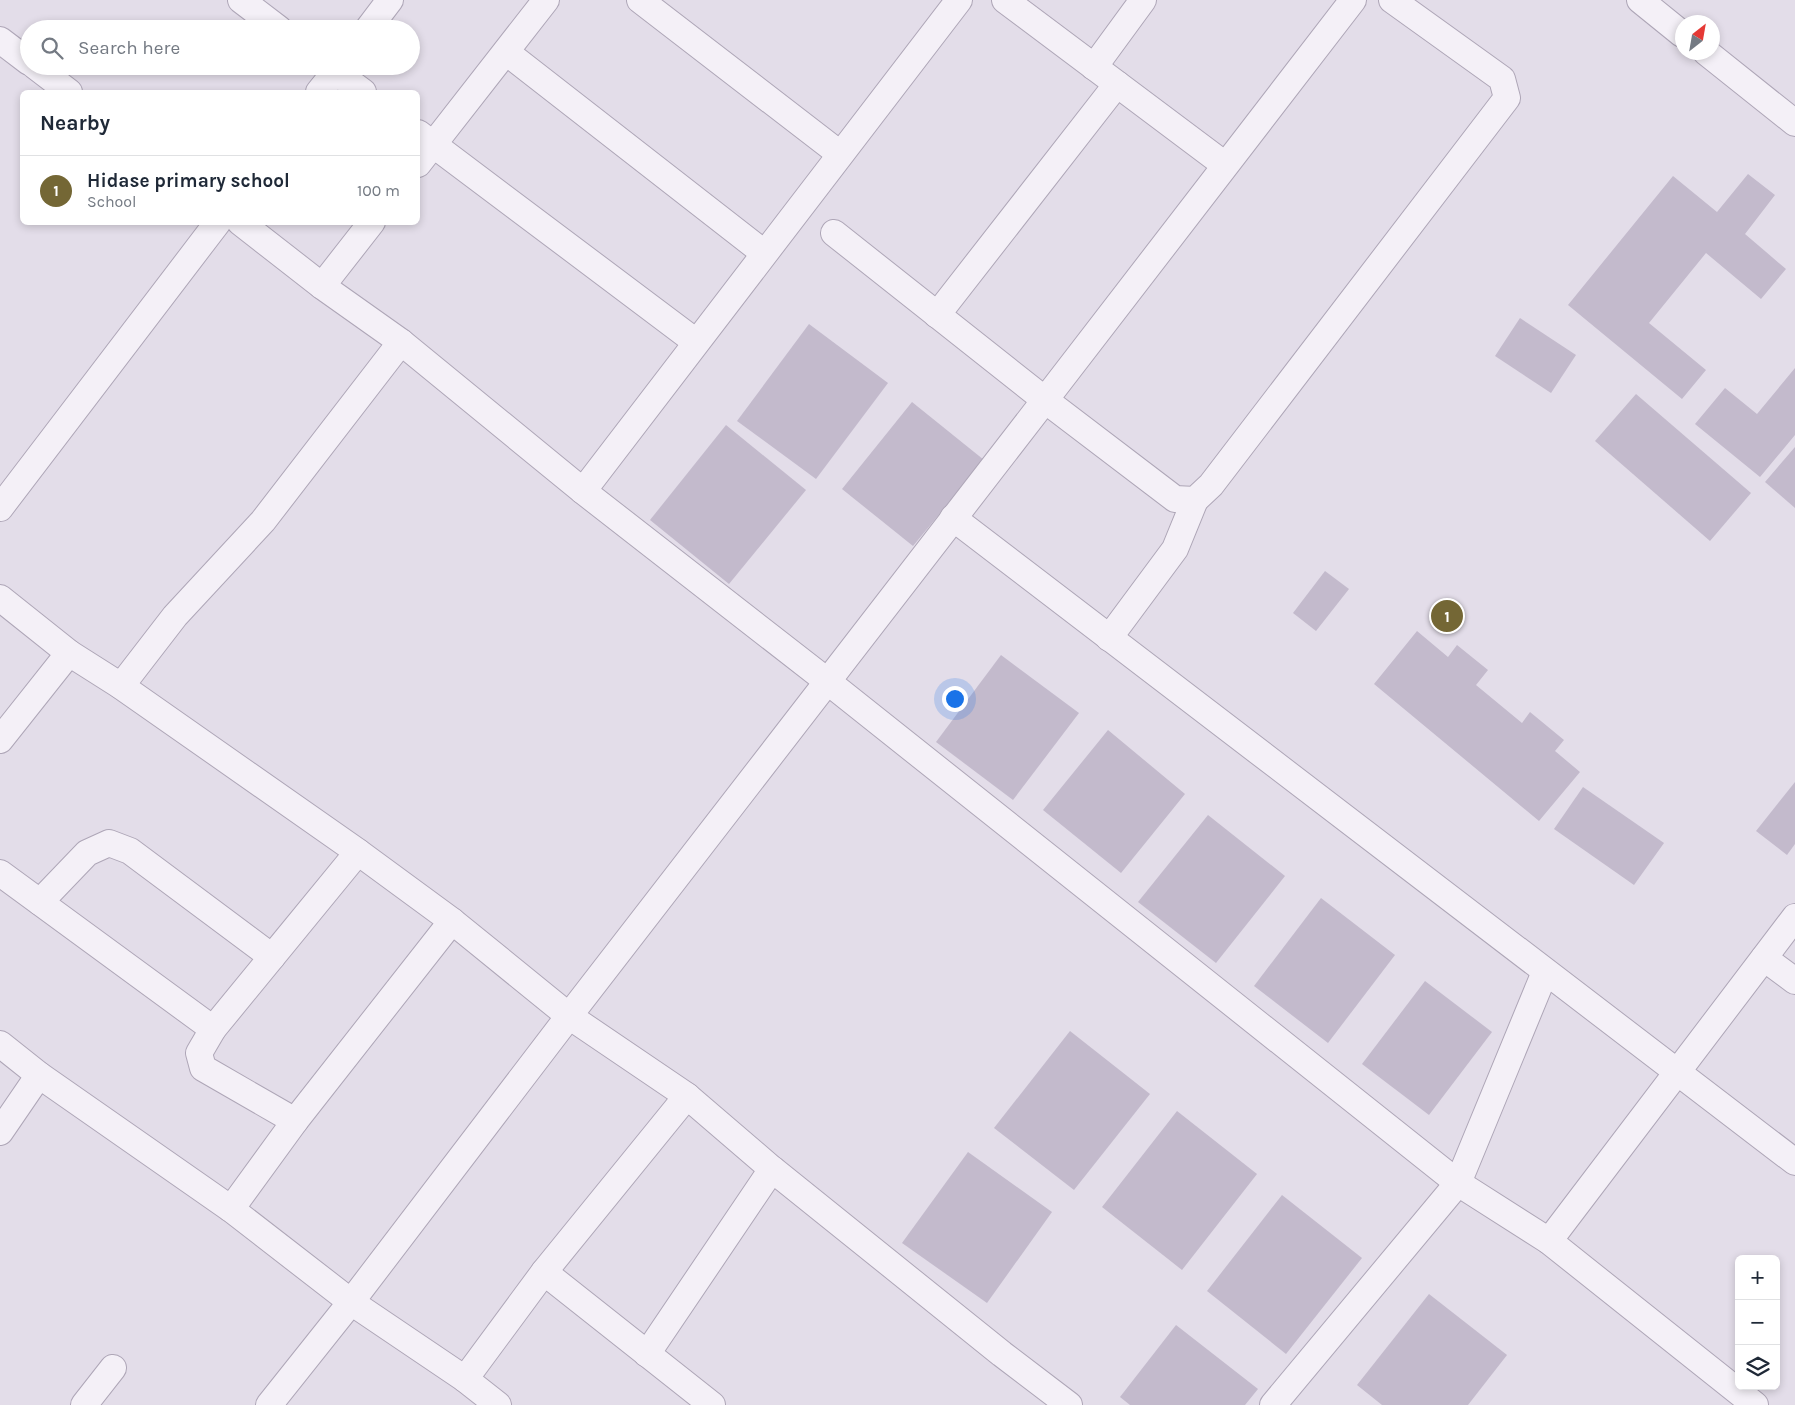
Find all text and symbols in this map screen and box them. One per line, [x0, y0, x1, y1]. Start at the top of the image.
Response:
north arrow [1675, 15, 1720, 60]
search box [20, 20, 420, 75]
icon: search [38, 34, 66, 62]
text: Search here [78, 37, 180, 59]
text: Nearby [40, 111, 110, 135]
text: Hidase primary school [87, 170, 290, 192]
text: 1 [53, 181, 59, 200]
text: 100 m [357, 181, 400, 200]
text: School [87, 192, 137, 211]
pin: 1 [1431, 597, 1463, 635]
your location [942, 686, 968, 712]
map controls [1735, 1255, 1780, 1390]
button: + [1735, 1255, 1780, 1300]
button: − [1735, 1300, 1780, 1345]
button: layers [1735, 1345, 1780, 1390]

